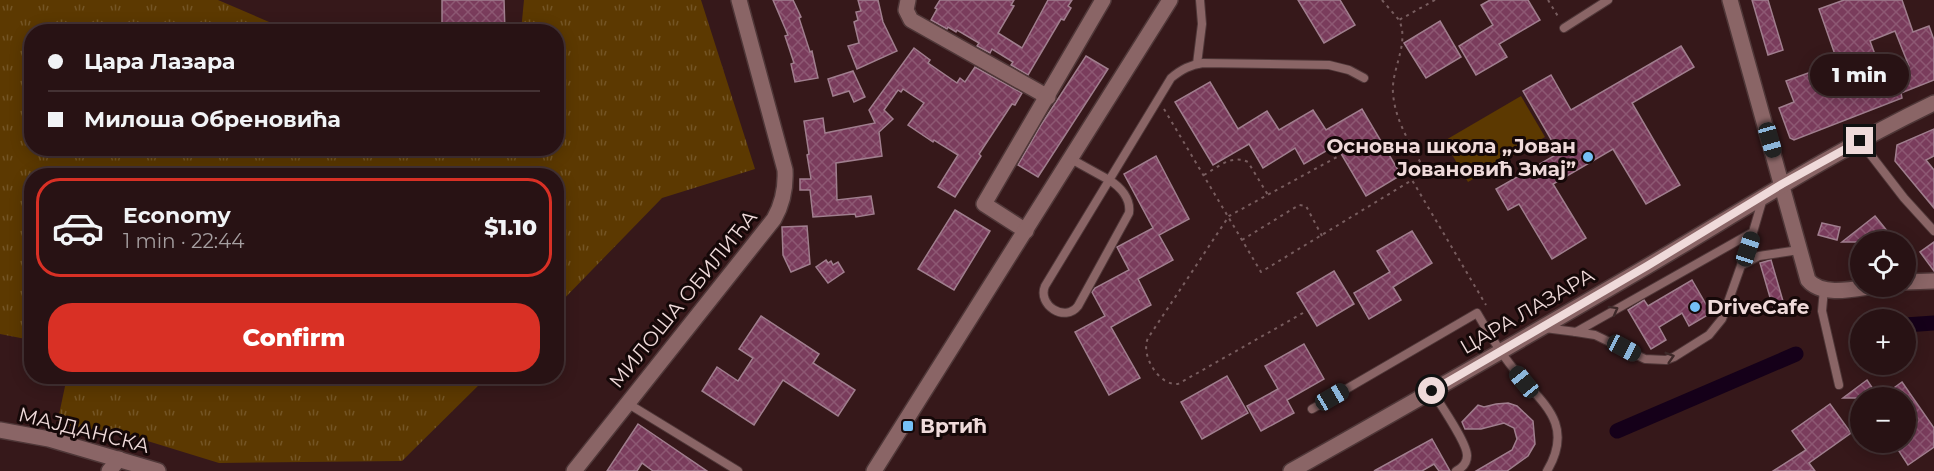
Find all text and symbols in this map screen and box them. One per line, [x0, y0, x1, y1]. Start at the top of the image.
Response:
text: Цара Лазара [84, 48, 235, 75]
callout: 1 min [1810, 54, 1910, 96]
text: 1 min [1832, 63, 1887, 87]
text: Милоша Обреновића [84, 106, 341, 133]
car [1756, 120, 1784, 160]
route end [1846, 127, 1873, 154]
place label: Основна школа „Јован Јовановић Змај” [1326, 134, 1576, 181]
marker: Основна школа „Јован Јовановић Змај” [1581, 150, 1595, 164]
icon: car [51, 201, 105, 255]
text: Economy [123, 202, 231, 229]
street label: МИЛОША ОБИЛИЋА [604, 205, 762, 393]
text: $1.10 [484, 214, 537, 241]
text: 1 min · 22:44 [123, 229, 245, 253]
car [1734, 229, 1762, 269]
map controls [1850, 231, 1916, 453]
button: locate [1850, 231, 1916, 297]
street label: ЦАРА ЛАЗАРА [1456, 263, 1598, 359]
place label: DriveCafe [1707, 295, 1809, 319]
marker: DriveCafe [1688, 300, 1702, 314]
button: Confirm [48, 303, 540, 372]
one-way arrow [1608, 306, 1618, 317]
button: + [1850, 309, 1916, 375]
car [1604, 332, 1644, 364]
one-way arrow [1664, 352, 1674, 364]
car [1506, 362, 1542, 402]
route start [1418, 377, 1445, 404]
car [1312, 380, 1352, 414]
button: − [1850, 387, 1916, 453]
street label: МАЈДАНСКА [16, 402, 152, 458]
place label: Вртић [920, 414, 987, 438]
marker: Вртић [901, 419, 915, 433]

